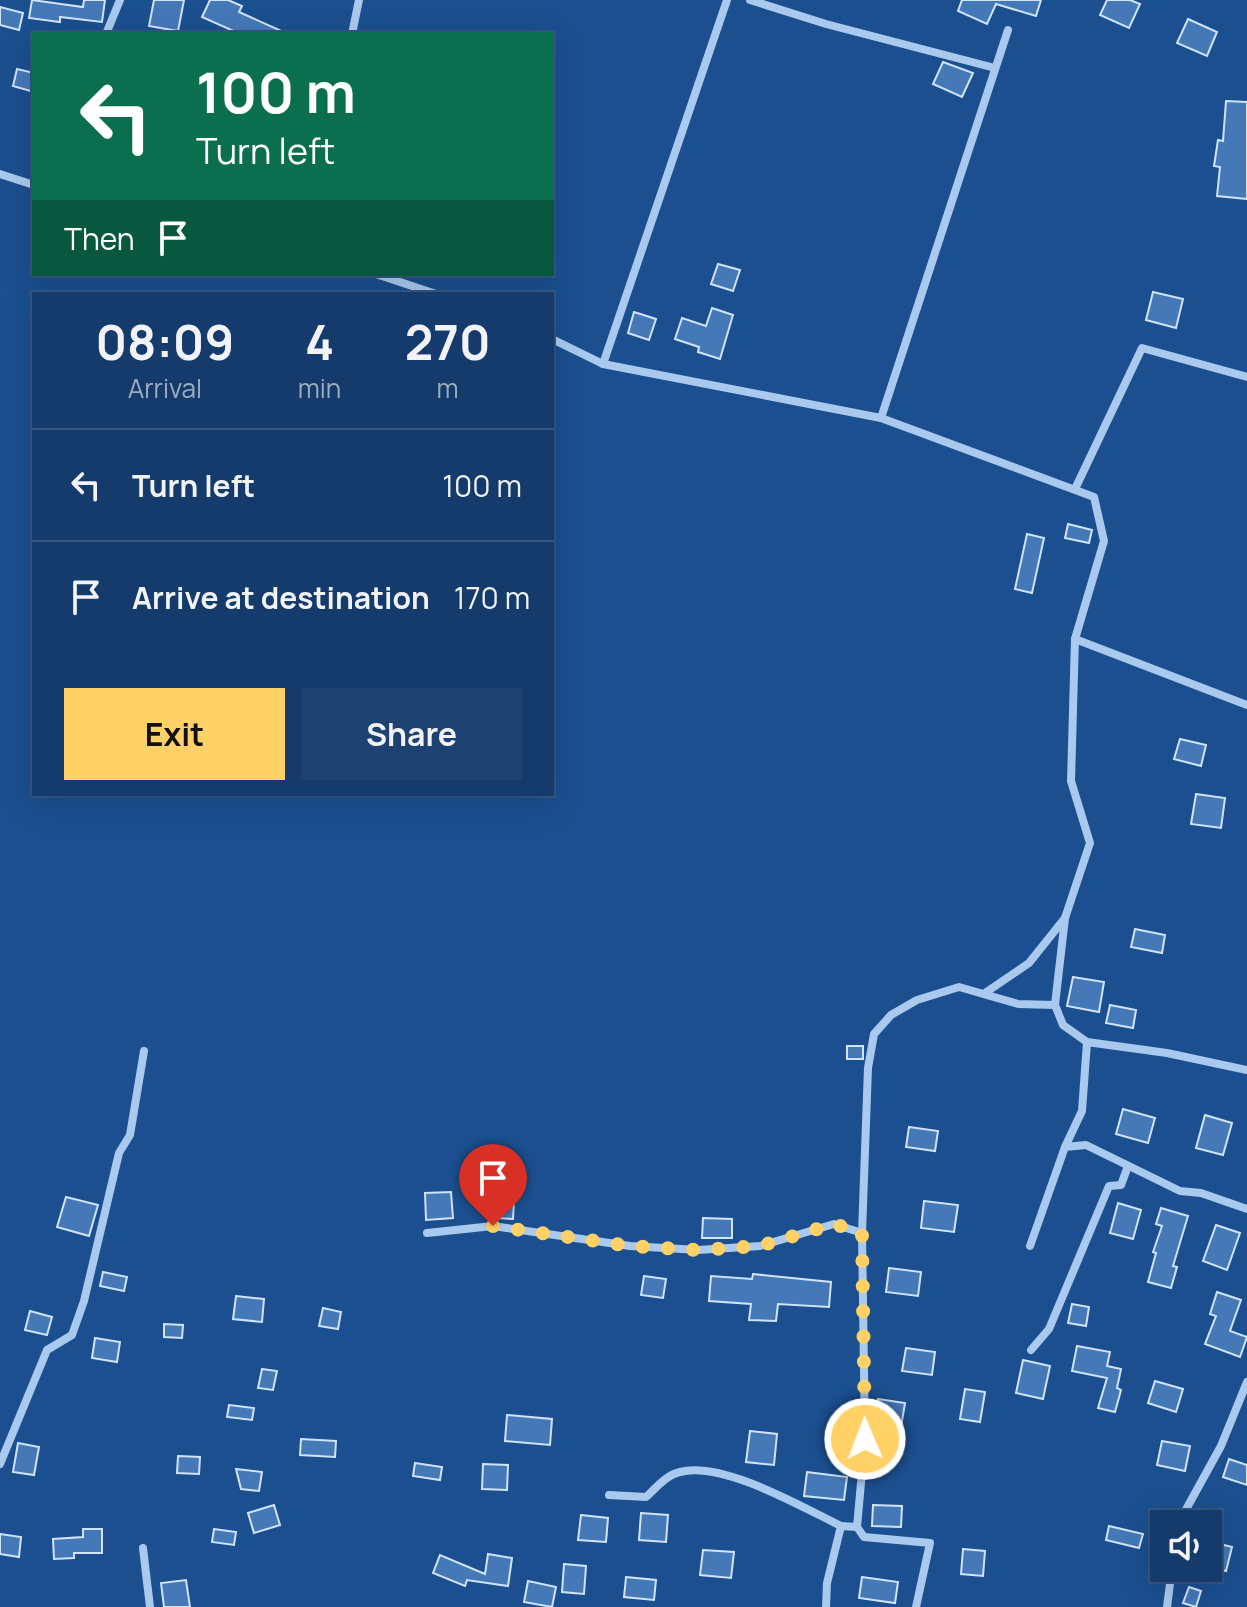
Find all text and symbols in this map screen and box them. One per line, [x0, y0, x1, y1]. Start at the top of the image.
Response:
text: 100 m [196, 53, 356, 130]
icon: left [64, 64, 168, 168]
text: Turn left [196, 126, 335, 175]
icon: arrive [151, 216, 195, 260]
text: Then [64, 218, 135, 259]
text: 08:09 [95, 309, 234, 374]
text: 4 [305, 309, 334, 374]
text: 270 [405, 309, 491, 374]
text: Arrival [128, 370, 202, 406]
text: min [298, 370, 341, 406]
text: m [437, 370, 459, 406]
icon: left [64, 463, 108, 507]
text: Turn left [132, 465, 255, 506]
text: 100 m [442, 465, 522, 506]
icon: arrive [64, 575, 108, 619]
text: Arrive at destination [132, 577, 430, 618]
text: 170 m [454, 577, 530, 618]
button: Exit [64, 688, 285, 780]
button: Share [301, 688, 522, 780]
pin [459, 1144, 527, 1226]
icon: arrive [471, 1156, 515, 1200]
position arrow [823, 1397, 907, 1481]
map controls [1150, 1510, 1222, 1582]
button: sound [1150, 1510, 1222, 1582]

